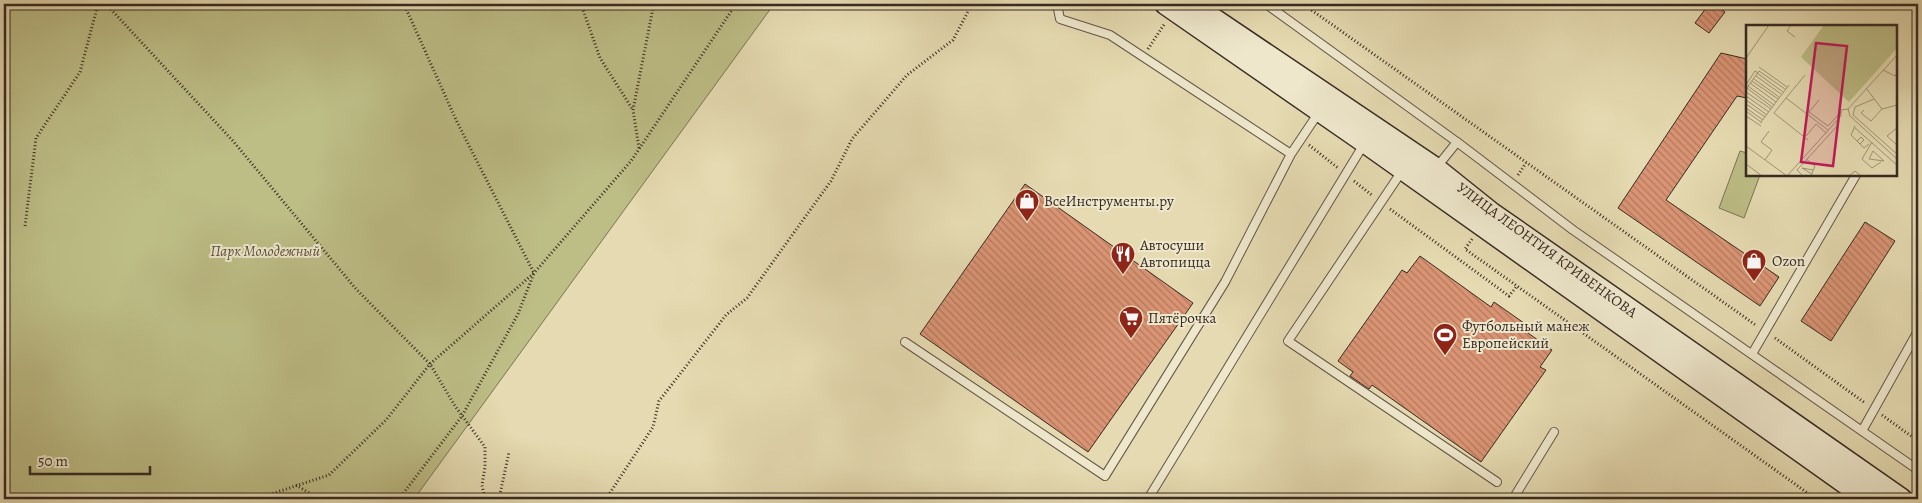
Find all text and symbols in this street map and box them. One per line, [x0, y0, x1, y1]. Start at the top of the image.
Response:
inset map [1746, 25, 1897, 176]
street label: УЛИЦА ЛЕОНТИЯ КРИВЕНКОВА [1453, 178, 1641, 322]
shop icon: ВсеИнструменты.ру [1014, 188, 1040, 222]
place label: ВсеИнструменты.ру [1044, 191, 1174, 211]
place label: Автосуши Автопицца [1139, 235, 1211, 272]
park label: Парк Молодежный [210, 241, 320, 261]
restaurant icon: Автосуши Автопицца [1110, 241, 1136, 275]
shop icon: Ozon [1741, 248, 1767, 282]
place label: Ozon [1772, 251, 1805, 271]
supermarket icon: Пятёрочка [1118, 305, 1144, 339]
place label: Пятёрочка [1148, 308, 1217, 328]
place label: Футбольный манеж Европейский [1462, 316, 1590, 353]
sports icon: Футбольный манеж Европейский [1432, 322, 1458, 356]
scale bar [30, 443, 150, 475]
text: 50 m [38, 451, 68, 471]

